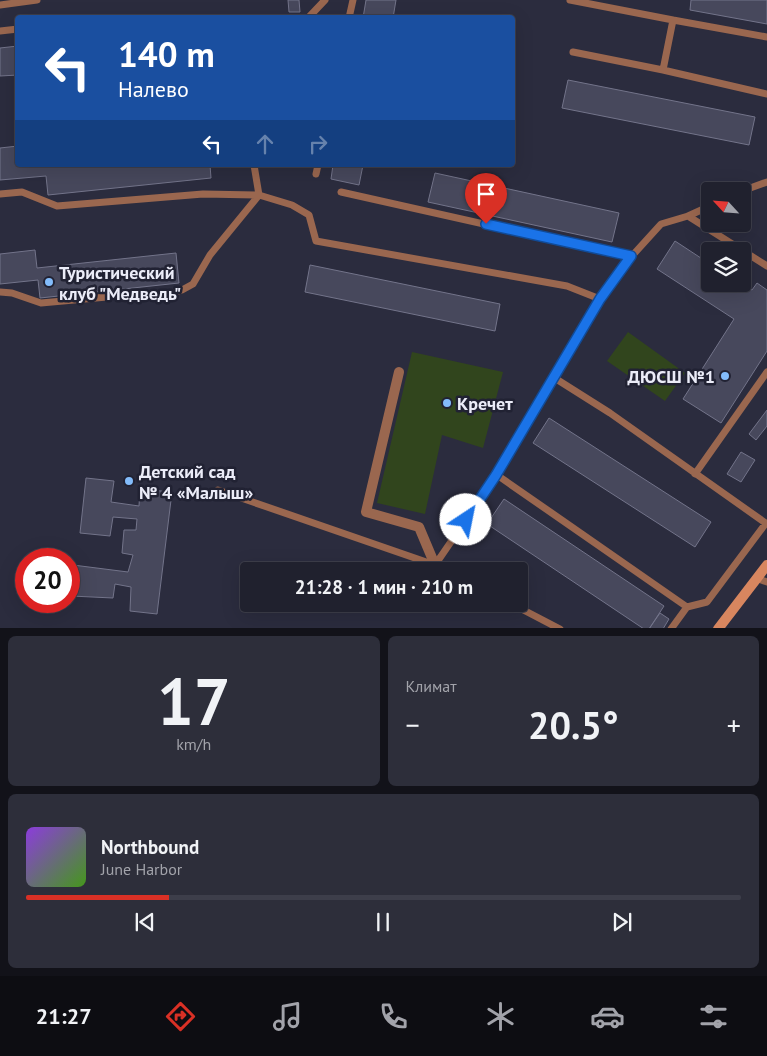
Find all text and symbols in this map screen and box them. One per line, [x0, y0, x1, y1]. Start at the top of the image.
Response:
text: 140 m [118, 31, 215, 77]
icon: left [35, 35, 100, 100]
text: Налево [118, 75, 189, 103]
icon: left [198, 130, 226, 158]
icon: ahead [251, 130, 279, 158]
icon: right [304, 130, 332, 158]
pin [465, 173, 507, 224]
icon: arrive [472, 180, 500, 208]
north arrow [701, 182, 751, 232]
map controls [701, 182, 751, 292]
button: layers [701, 242, 751, 292]
place label: Туристический клуб "Медведь" [59, 261, 181, 305]
marker: Туристический клуб "Медведь" [43, 276, 55, 288]
place label: ДЮСШ №1 [628, 365, 715, 388]
marker: ДЮСШ №1 [719, 370, 731, 382]
place label: Кречет [457, 392, 513, 415]
marker: Кречет [441, 397, 453, 409]
place label: Детский сад № 4 «Малыш» [139, 460, 253, 504]
marker: Детский сад № 4 «Малыш» [123, 475, 135, 487]
position arrow [439, 493, 491, 545]
speed limit sign: 20 [15, 548, 80, 613]
text: 21:28 · 1 мин · 210 m [295, 575, 473, 599]
text: 17 [157, 659, 231, 743]
text: Климат [406, 676, 457, 696]
text: 20.5° [528, 700, 619, 749]
text: − [406, 706, 420, 743]
text: + [727, 706, 741, 743]
text: km/h [176, 734, 211, 754]
text: Northbound [101, 835, 199, 859]
text: June Harbor [101, 859, 182, 879]
icon: previous [131, 908, 159, 936]
icon: pause [369, 908, 397, 936]
icon: next [608, 908, 636, 936]
icon: directions [163, 999, 198, 1034]
icon: music [270, 999, 305, 1034]
icon: phone [376, 999, 411, 1034]
icon: climate [483, 999, 518, 1034]
icon: car [590, 999, 625, 1034]
icon: filters [696, 999, 731, 1034]
text: 21:27 [36, 1002, 92, 1030]

